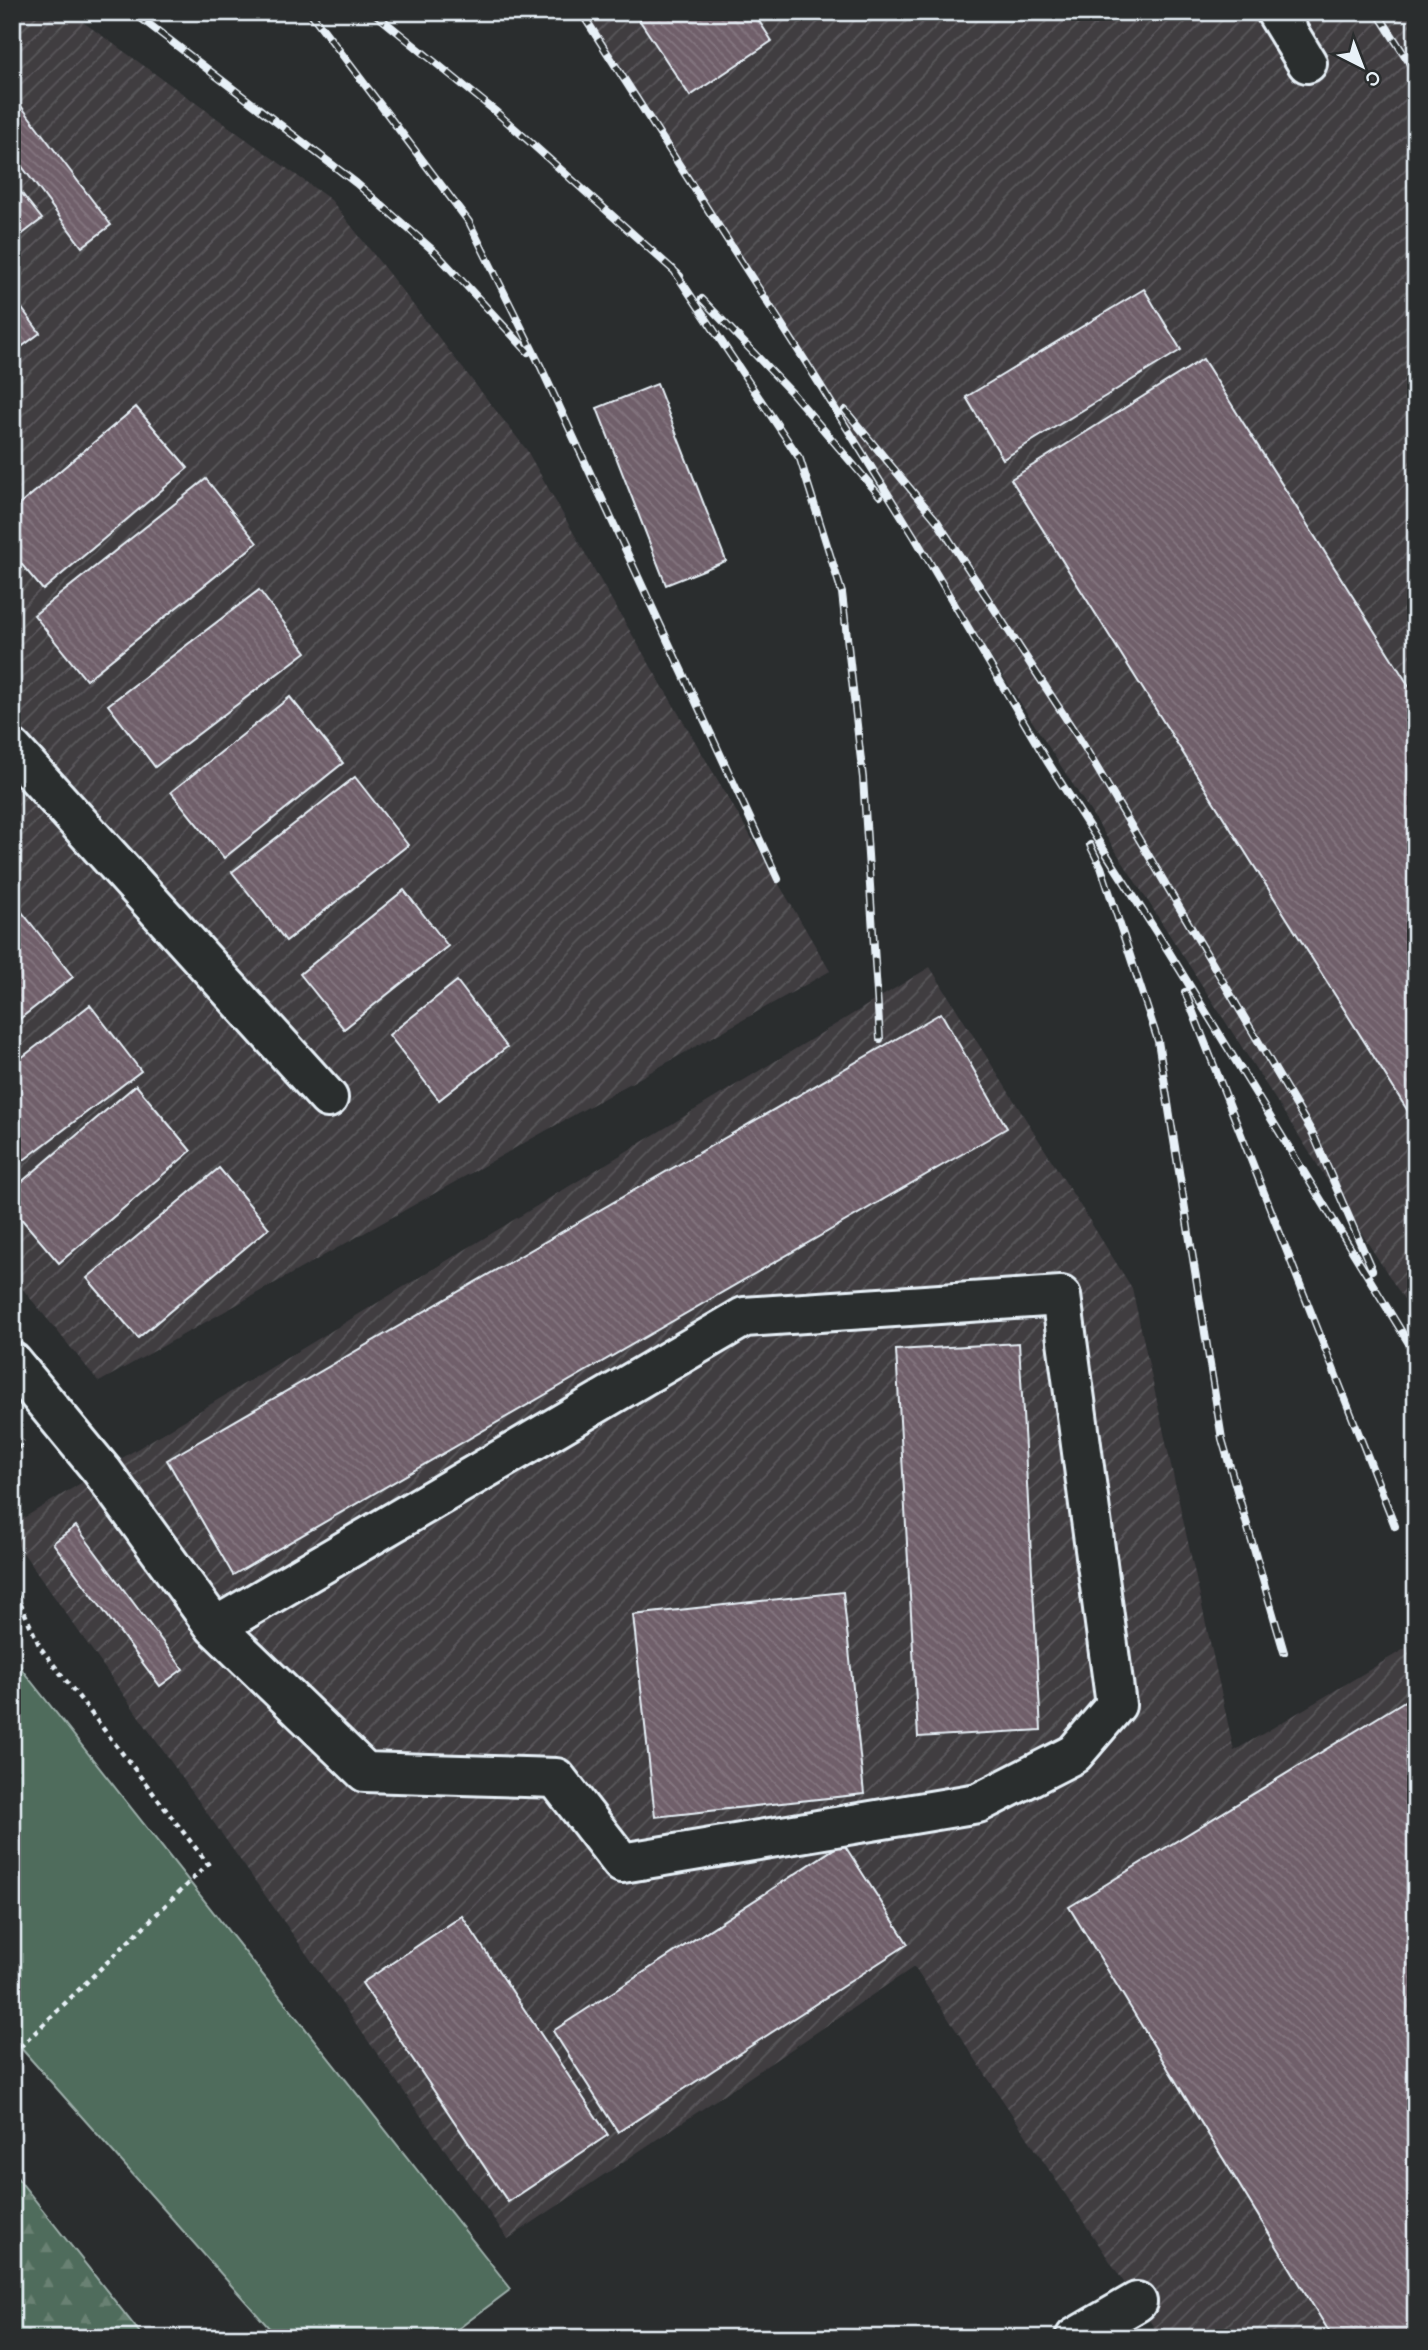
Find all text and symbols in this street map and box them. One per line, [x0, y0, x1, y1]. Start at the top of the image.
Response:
north arrow [1326, 32, 1396, 102]
text: С [1360, 65, 1385, 90]

